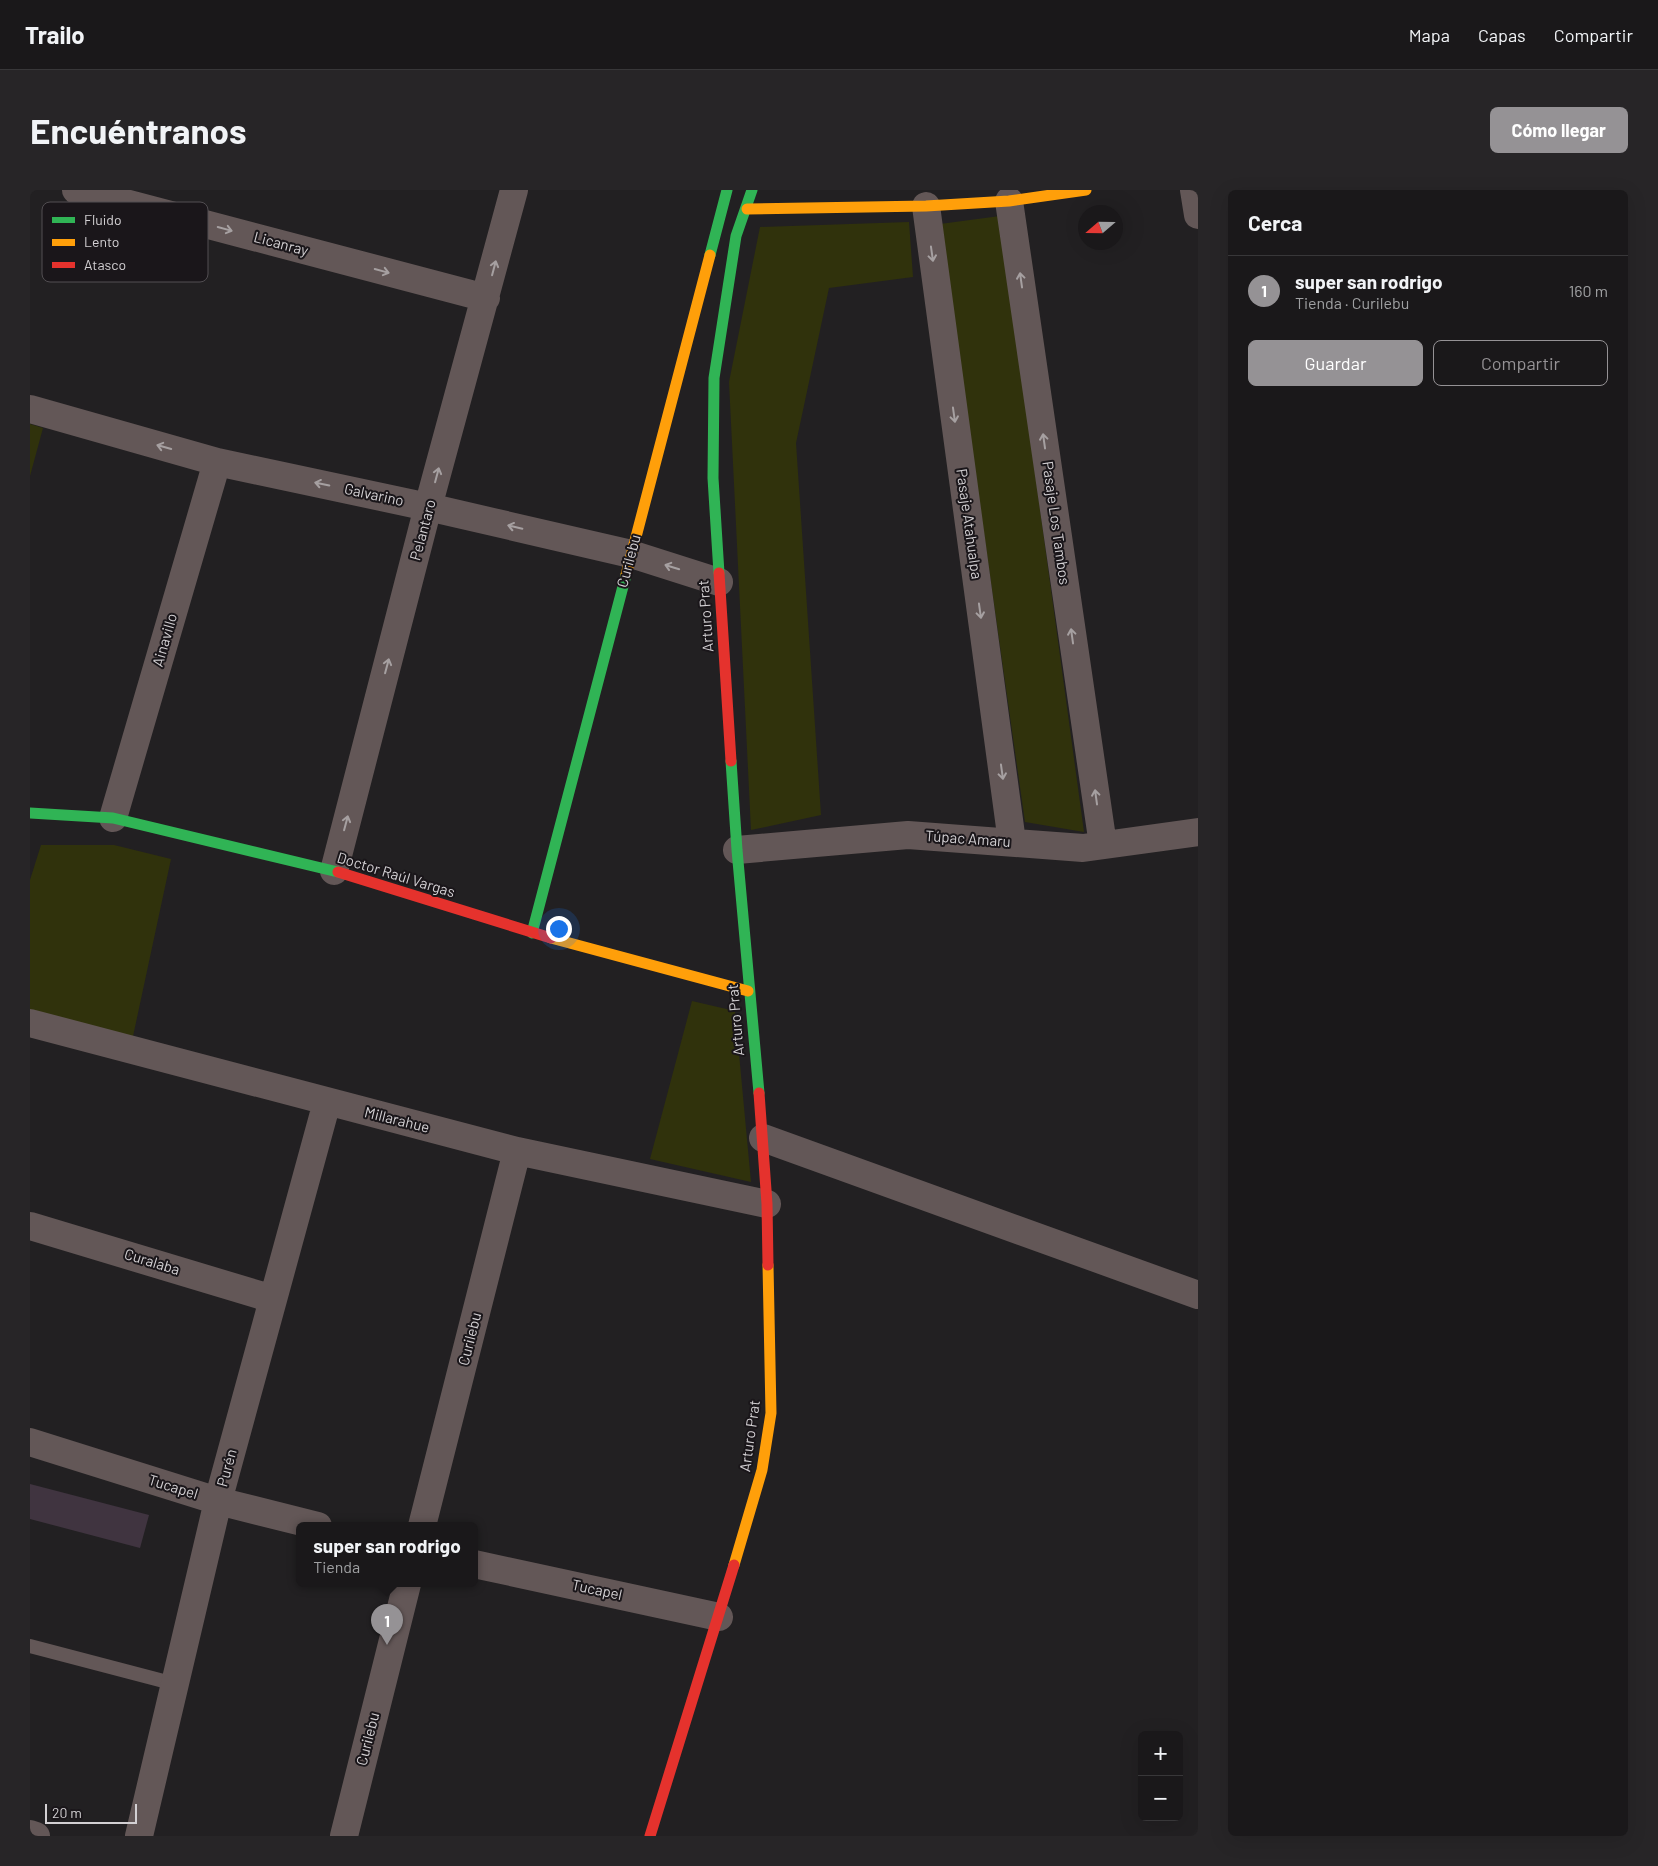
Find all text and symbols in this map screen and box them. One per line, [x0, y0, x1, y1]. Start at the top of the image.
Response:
text: Trailo [25, 20, 85, 49]
text: Mapa [1409, 24, 1450, 46]
text: Capas [1478, 24, 1526, 46]
text: Compartir [1554, 24, 1633, 46]
button: Cómo llegar [1490, 107, 1628, 153]
text: Encuéntranos [30, 109, 247, 151]
legend [42, 202, 208, 282]
north arrow [1078, 205, 1123, 250]
text: Cerca [1248, 210, 1302, 235]
text: Fluido [84, 211, 122, 228]
one-way arrow [216, 225, 232, 235]
street label: Licanray [252, 227, 311, 259]
text: Lento [84, 233, 119, 250]
one-way arrow [927, 246, 937, 262]
text: Atasco [84, 256, 126, 273]
one-way arrow [490, 260, 499, 276]
one-way arrow [373, 267, 389, 276]
text: super san rodrigo [1295, 270, 1442, 293]
one-way arrow [1015, 272, 1025, 288]
text: 1 [1261, 281, 1267, 300]
text: 160 m [1569, 281, 1608, 300]
text: Tienda · Curilebu [1295, 293, 1409, 312]
button: Guardar [1248, 340, 1423, 386]
button: Compartir [1433, 340, 1608, 386]
one-way arrow [949, 407, 959, 423]
one-way arrow [1039, 433, 1049, 449]
one-way arrow [156, 441, 172, 451]
street label: Pasaje Los Tambos [1039, 460, 1075, 586]
one-way arrow [433, 468, 442, 484]
street label: Pasaje Atahualpa [953, 468, 987, 580]
one-way arrow [314, 479, 330, 488]
street label: Galvarino [343, 479, 406, 509]
street label: Pelantaro [405, 497, 439, 562]
one-way arrow [507, 522, 523, 531]
street label: Curilebu [612, 532, 644, 589]
one-way arrow [664, 562, 680, 572]
street label: Arturo Prat [694, 579, 716, 653]
one-way arrow [975, 603, 985, 619]
street label: Ainavillo [148, 611, 180, 668]
one-way arrow [1067, 628, 1077, 644]
one-way arrow [383, 659, 392, 675]
one-way arrow [997, 764, 1007, 780]
one-way arrow [1090, 789, 1100, 805]
one-way arrow [342, 816, 352, 832]
street label: Túpac Amaru [925, 826, 1011, 850]
street label: Doctor Raúl Vargas [335, 848, 457, 901]
your location [546, 916, 572, 942]
street label: Arturo Prat [723, 983, 747, 1057]
street label: Millarahue [363, 1102, 432, 1136]
street label: Curalaba [122, 1244, 182, 1278]
street label: Curilebu [454, 1310, 484, 1367]
street label: Arturo Prat [735, 1399, 763, 1473]
street label: Purén [212, 1447, 240, 1489]
street label: Tucapel [146, 1470, 200, 1502]
popup [296, 1522, 478, 1587]
text: super san rodrigo [313, 1534, 461, 1557]
text: Tienda [313, 1557, 360, 1576]
street label: Tucapel [570, 1575, 624, 1603]
pin: 1 [371, 1604, 403, 1645]
street label: Curilebu [352, 1710, 382, 1767]
map controls [1138, 1731, 1183, 1821]
button: + [1138, 1731, 1183, 1776]
button: − [1138, 1776, 1183, 1821]
scale bar [45, 1801, 138, 1824]
text: 20 m [52, 1804, 82, 1821]

